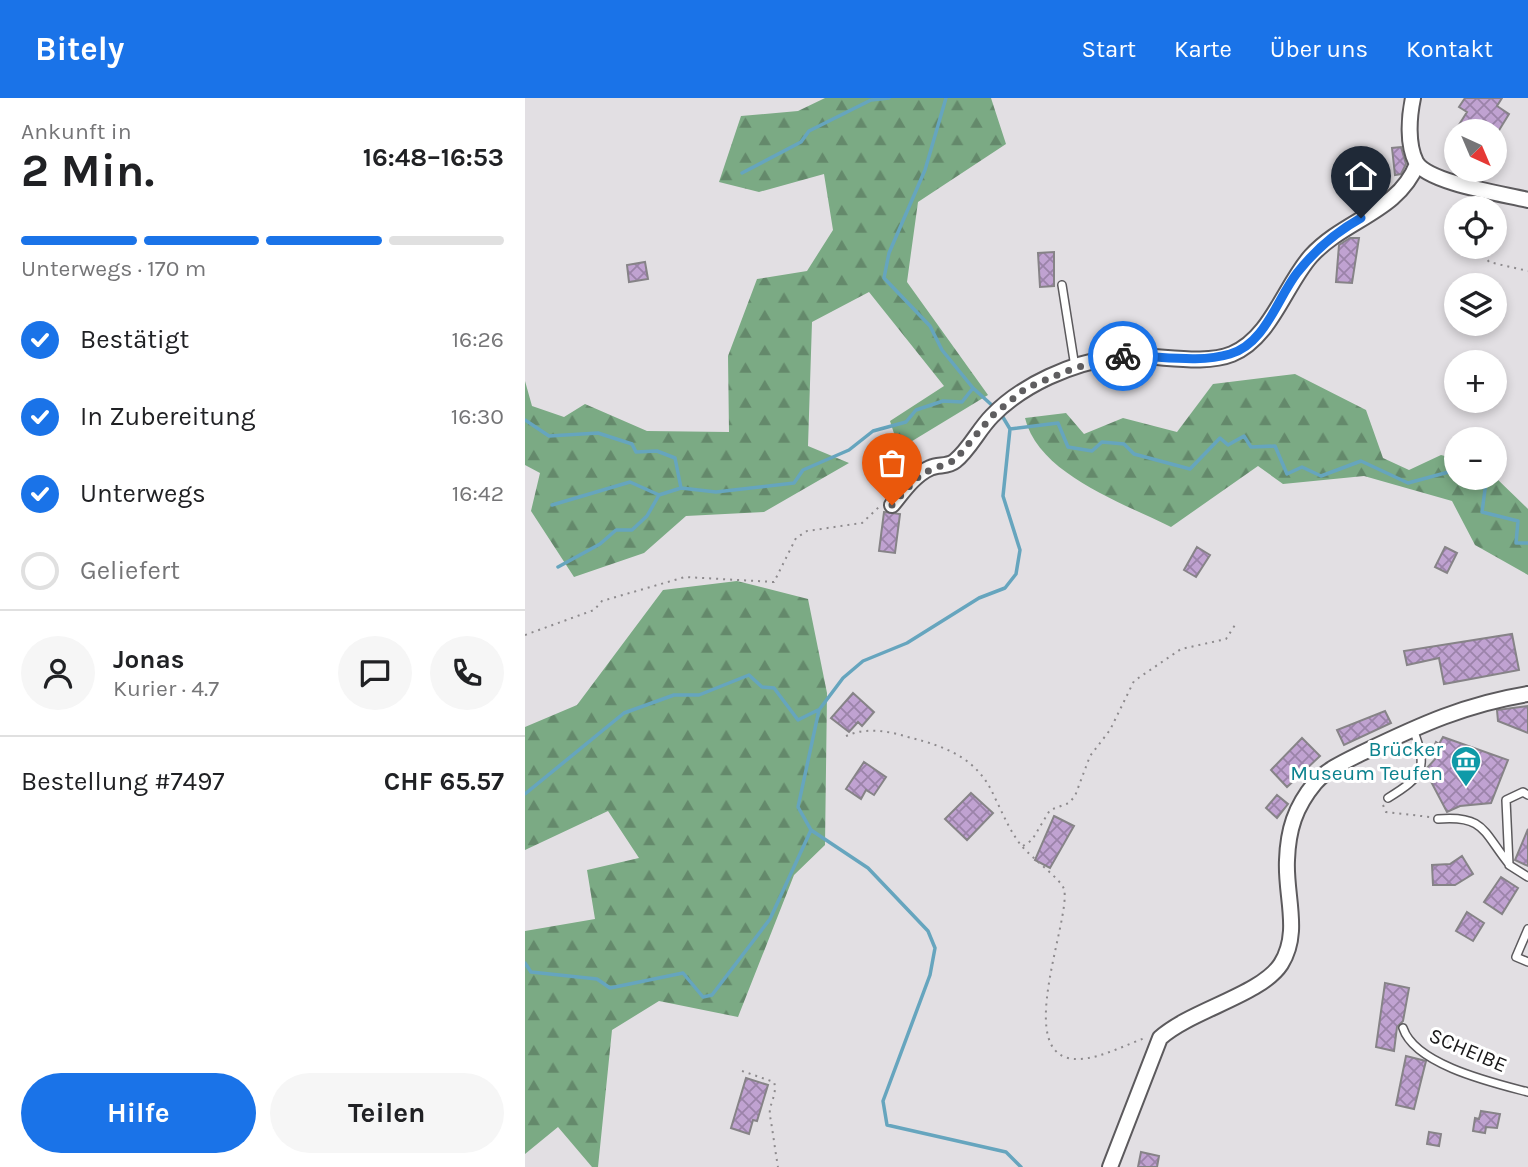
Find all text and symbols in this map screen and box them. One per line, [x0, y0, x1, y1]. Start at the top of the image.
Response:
text: Bitely [35, 30, 124, 68]
text: Start [1082, 35, 1136, 63]
text: Karte [1174, 35, 1232, 63]
text: Über uns [1270, 35, 1368, 63]
text: Kontakt [1406, 35, 1493, 63]
text: Ankunft in [21, 118, 132, 145]
north arrow [1444, 119, 1507, 182]
map controls [1444, 119, 1507, 490]
text: 16:48–16:53 [363, 142, 504, 173]
text: 2 Min. [21, 144, 154, 198]
pin [1331, 146, 1391, 218]
icon: home [1342, 157, 1380, 195]
button: locate [1444, 196, 1507, 259]
text: Unterwegs · 170 m [21, 255, 206, 282]
button: layers [1444, 273, 1507, 336]
icon: check [21, 321, 59, 359]
courier [1088, 321, 1158, 391]
text: Bestätigt [80, 324, 189, 355]
text: 16:26 [451, 326, 504, 353]
icon: bike [1104, 337, 1142, 375]
button: + [1444, 350, 1507, 413]
icon: check [21, 398, 59, 436]
text: In Zubereitung [80, 401, 255, 432]
text: 16:30 [451, 403, 504, 430]
button: − [1444, 427, 1507, 490]
pin [862, 433, 922, 505]
icon: bag [873, 444, 911, 482]
icon: check [21, 475, 59, 513]
text: Unterwegs [80, 478, 206, 509]
text: 16:42 [452, 480, 504, 507]
text: Geliefert [80, 555, 180, 586]
button: person [21, 636, 95, 710]
button: chat [338, 636, 412, 710]
button: phone [430, 636, 504, 710]
text: Jonas [113, 644, 184, 675]
text: Kurier · 4.7 [113, 675, 219, 702]
place label: Brücker Museum Teufen [1290, 737, 1443, 785]
museum icon: Brücker Museum Teufen [1449, 744, 1483, 788]
text: Bestellung #7497 [21, 766, 224, 797]
text: CHF 65.57 [384, 766, 504, 797]
street label: SCHEIBE [1425, 1023, 1511, 1077]
button: Hilfe [21, 1073, 256, 1153]
button: Teilen [270, 1073, 504, 1153]

